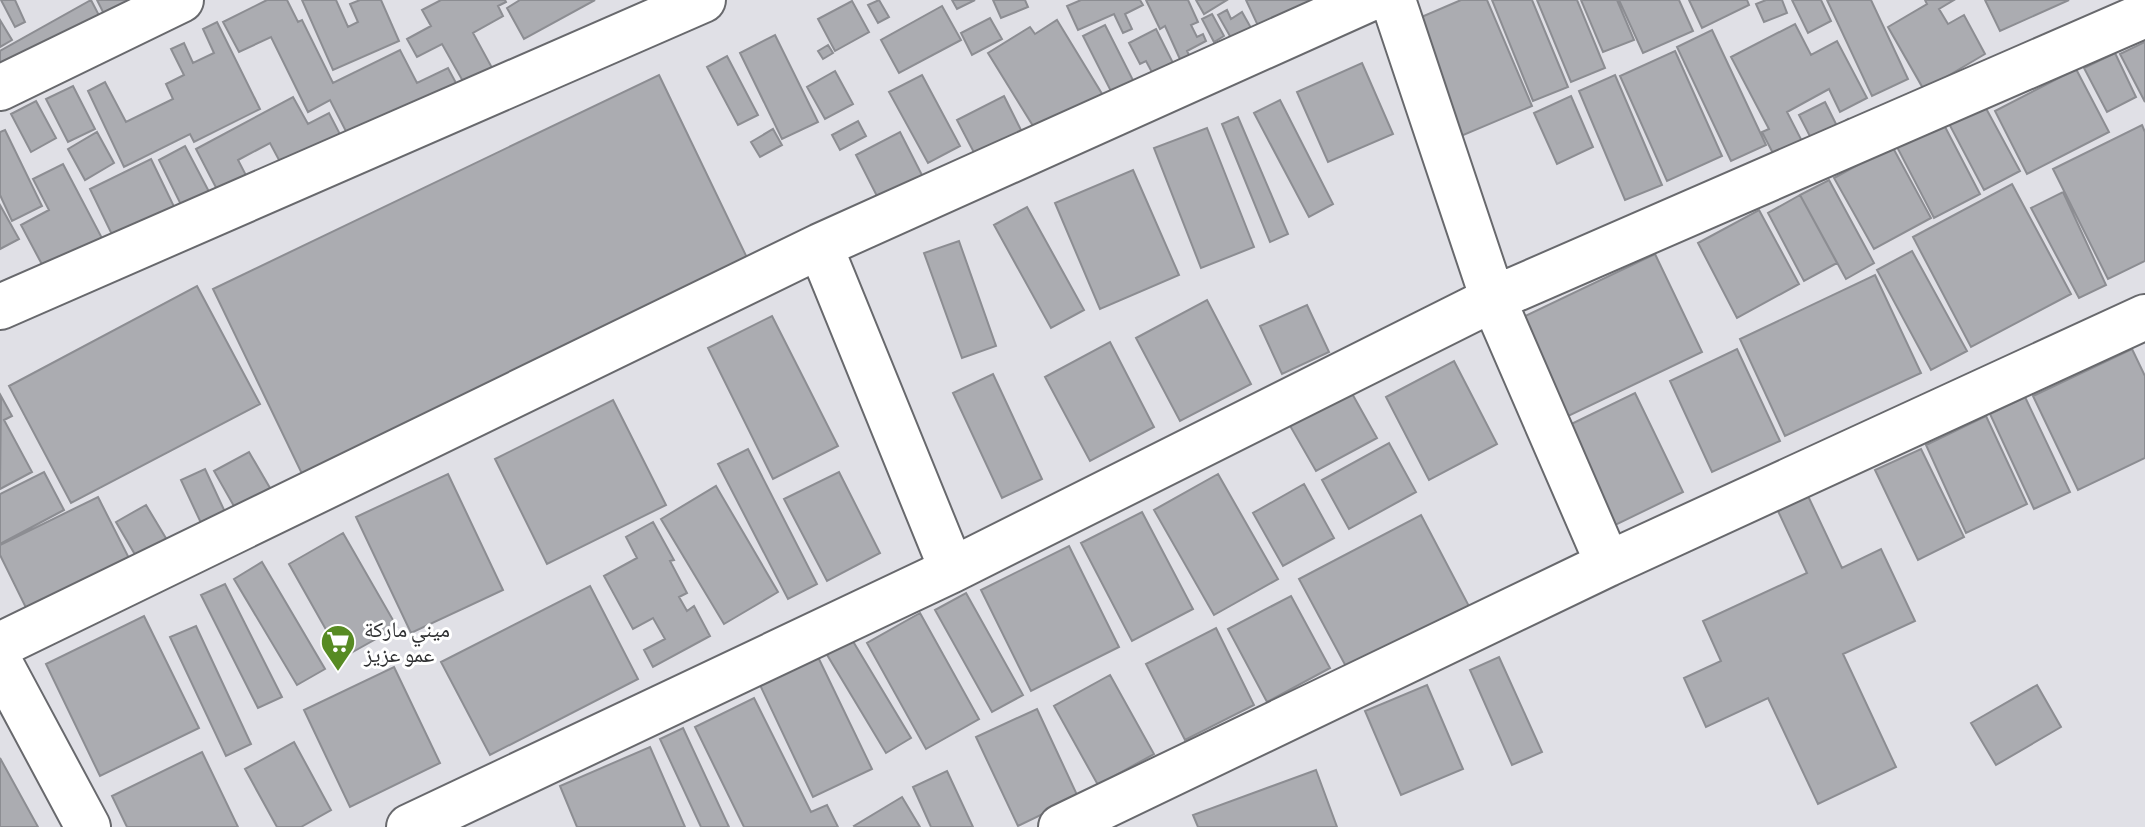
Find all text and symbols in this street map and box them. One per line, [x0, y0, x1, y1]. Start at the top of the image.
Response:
place label: ميني ماركة عمو عزيز [363, 617, 450, 669]
supermarket icon: ميني ماركة عمو عزيز [319, 623, 357, 673]

